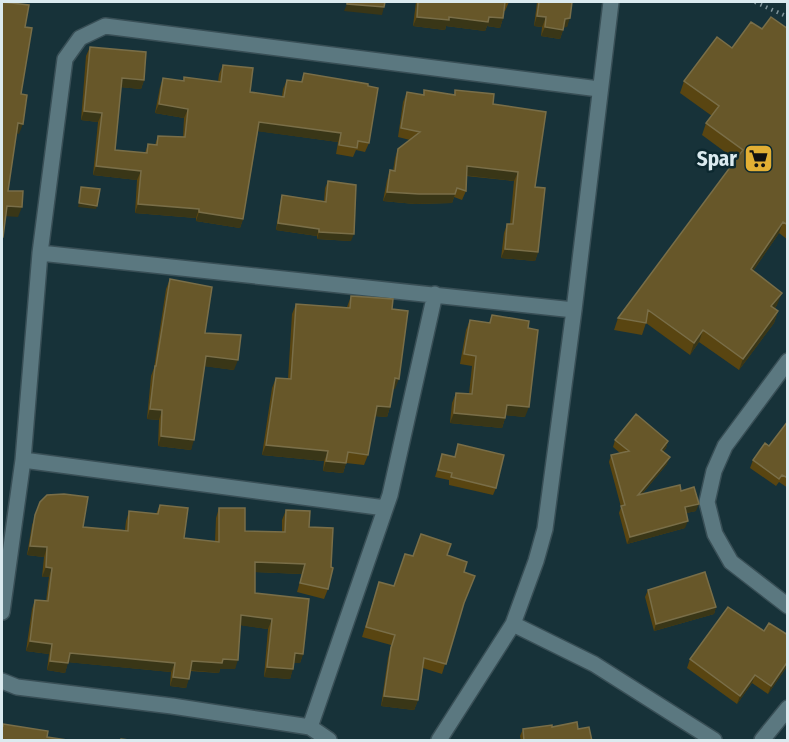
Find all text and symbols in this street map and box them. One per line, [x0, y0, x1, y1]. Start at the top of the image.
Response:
supermarket icon: Spar [742, 143, 774, 175]
place label: Spar [697, 146, 737, 172]

